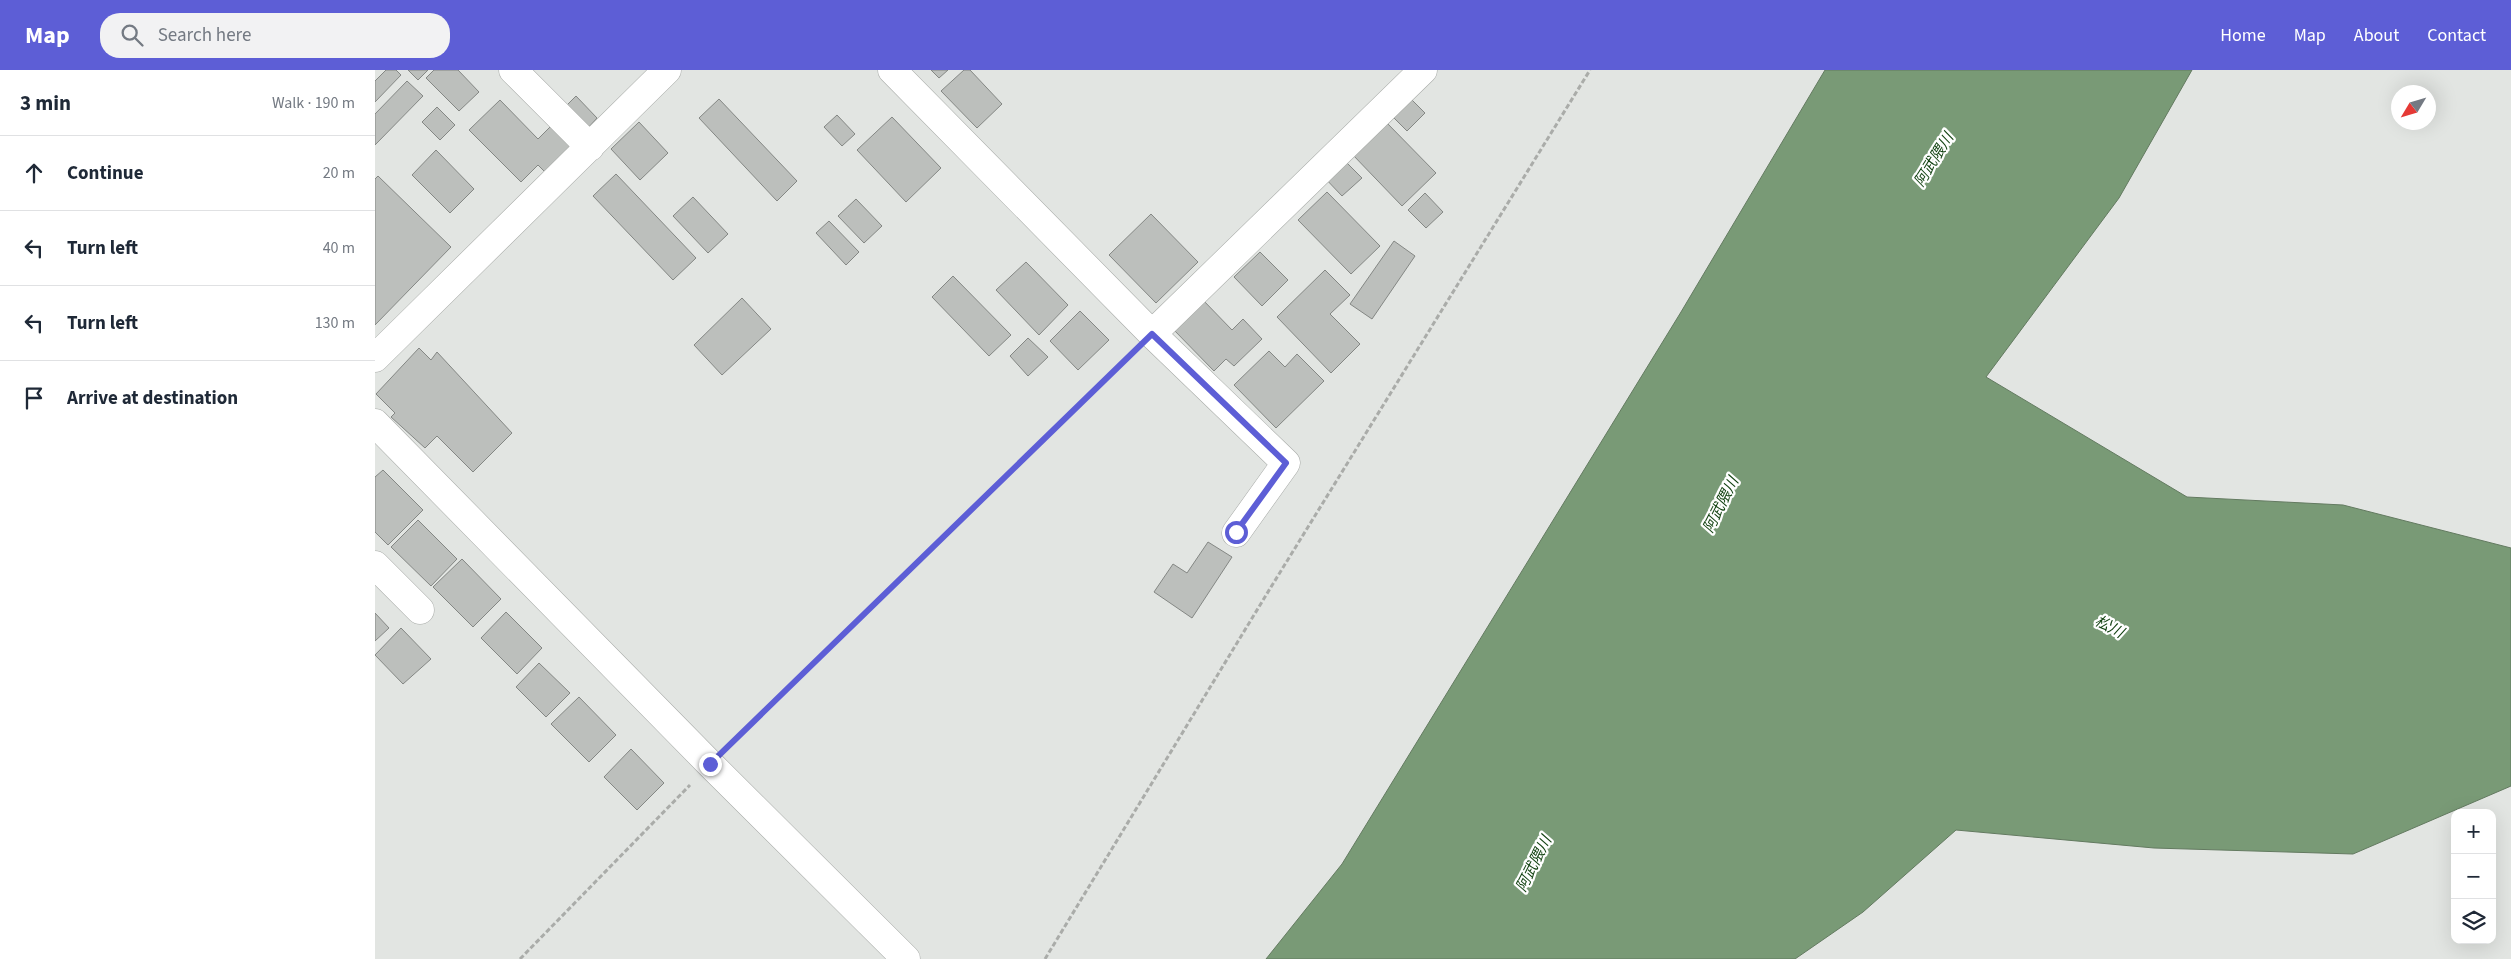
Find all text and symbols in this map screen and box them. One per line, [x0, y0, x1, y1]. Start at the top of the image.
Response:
search box [100, 13, 450, 58]
text: Map [25, 18, 70, 53]
icon: search [118, 21, 146, 49]
text: Search here [158, 22, 251, 49]
text: Home [2220, 23, 2266, 48]
text: Map [2294, 23, 2326, 48]
text: About [2354, 23, 2399, 48]
text: Contact [2427, 23, 2486, 48]
north arrow [2391, 85, 2436, 130]
text: 3 min [20, 88, 71, 118]
text: Walk · 190 m [272, 92, 355, 114]
water label: 阿武隈川 [1909, 127, 1960, 191]
icon: ahead [20, 159, 48, 187]
text: Continue [67, 160, 144, 187]
text: 20 m [323, 162, 355, 184]
icon: left [20, 234, 48, 262]
text: Turn left [67, 235, 138, 262]
text: 40 m [323, 237, 355, 259]
icon: left [20, 309, 48, 337]
text: Turn left [67, 310, 138, 337]
text: 130 m [315, 312, 355, 334]
icon: arrive [20, 384, 48, 412]
text: Arrive at destination [67, 385, 238, 412]
water label: 阿武隈川 [1698, 472, 1745, 537]
route start [1225, 521, 1248, 544]
water label: 松川 [2091, 611, 2129, 644]
route end [699, 753, 722, 776]
map controls [2451, 809, 2496, 944]
button: + [2451, 809, 2496, 854]
water label: 阿武隈川 [1511, 831, 1558, 896]
button: − [2451, 854, 2496, 899]
button: layers [2451, 899, 2496, 944]

